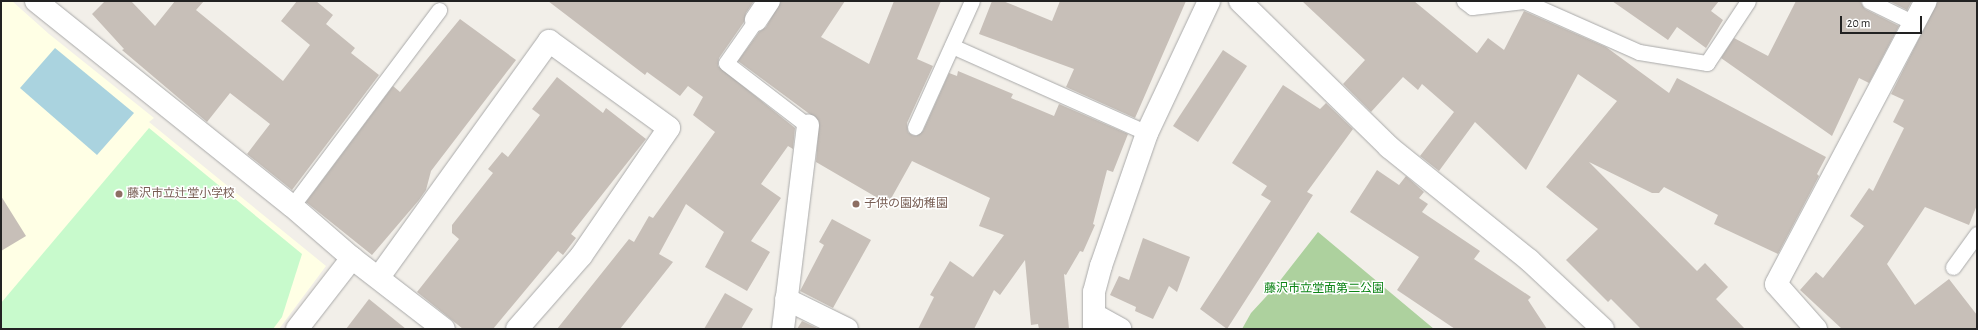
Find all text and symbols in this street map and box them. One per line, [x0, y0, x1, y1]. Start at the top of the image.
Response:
scale bar [1842, 8, 1924, 34]
text: 20 m [1847, 17, 1870, 29]
place label: 藤沢市立辻堂小学校 [127, 187, 235, 201]
marker: 藤沢市立辻堂小学校 [114, 189, 124, 199]
place label: 子供の園幼稚園 [864, 197, 948, 211]
marker: 子供の園幼稚園 [851, 199, 861, 209]
park label: 藤沢市立堂面第二公園 [1264, 282, 1384, 296]

